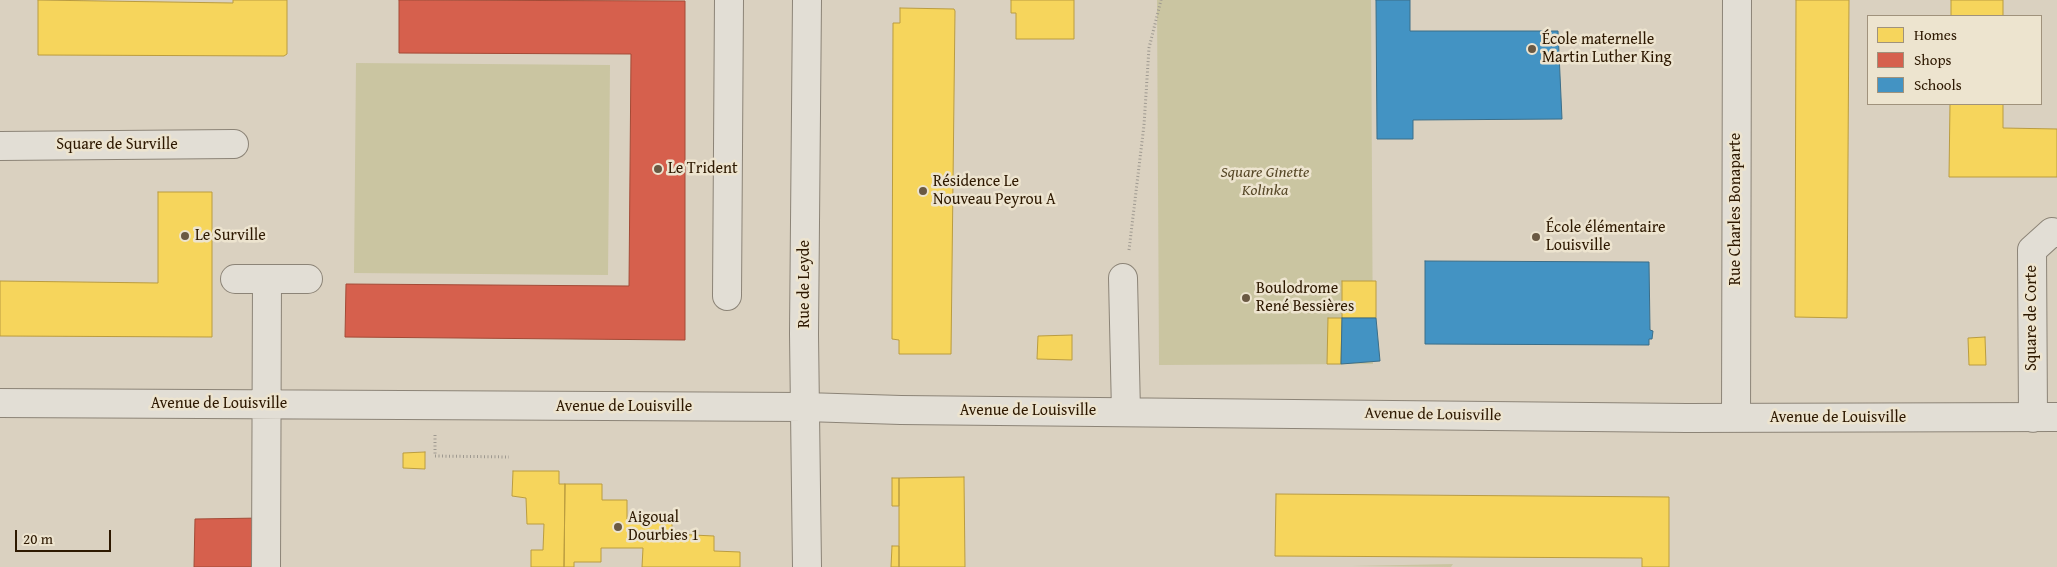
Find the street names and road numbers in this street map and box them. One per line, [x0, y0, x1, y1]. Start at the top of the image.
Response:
street label: Rue Charles Bonaparte [1726, 133, 1746, 285]
street label: Square de Surville [56, 135, 178, 155]
street label: Rue de Leyde [795, 240, 815, 328]
street label: Square de Corte [2022, 265, 2042, 371]
street label: Avenue de Louisville [151, 394, 287, 414]
street label: Avenue de Louisville [556, 397, 692, 417]
street label: Avenue de Louisville [960, 401, 1096, 421]
street label: Avenue de Louisville [1365, 404, 1501, 426]
street label: Avenue de Louisville [1770, 408, 1906, 428]

